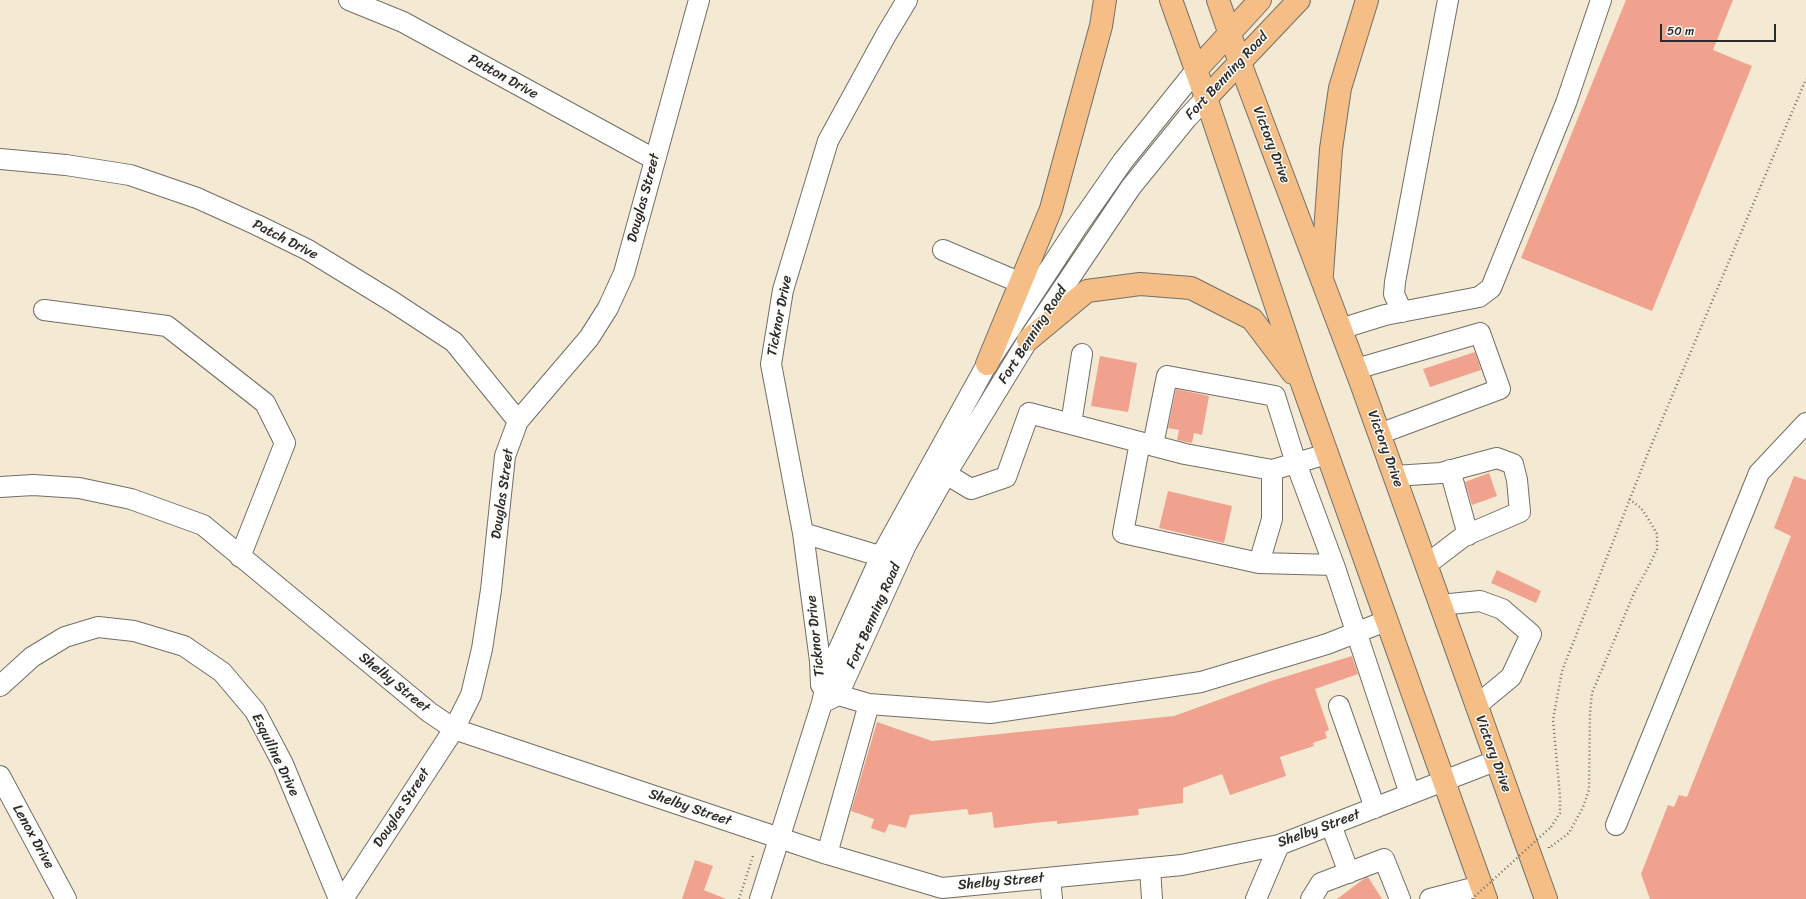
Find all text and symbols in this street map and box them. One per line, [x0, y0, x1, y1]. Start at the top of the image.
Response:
scale bar [1662, 16, 1778, 42]
text: 50 m [1667, 20, 1694, 42]
street label: Fort Benning Road [1182, 29, 1272, 123]
street label: Patton Drive [465, 51, 541, 103]
street label: Victory Drive [1249, 104, 1293, 186]
street label: Douglas Street [624, 152, 664, 244]
street label: Patch Drive [249, 216, 321, 264]
street label: Ticknor Drive [764, 274, 796, 358]
street label: Fort Benning Road [995, 283, 1071, 387]
street label: Victory Drive [1363, 408, 1407, 490]
street label: Douglas Street [488, 448, 518, 540]
street label: Fort Benning Road [843, 561, 905, 671]
street label: Ticknor Drive [803, 594, 829, 678]
street label: Shelby Street [355, 649, 433, 717]
street label: Esquiline Drive [248, 711, 302, 799]
street label: Victory Drive [1471, 713, 1515, 795]
street label: Douglas Street [370, 765, 434, 851]
street label: Shelby Street [646, 786, 734, 830]
street label: Lenox Drive [8, 802, 58, 872]
street label: Shelby Street [1276, 806, 1362, 852]
street label: Shelby Street [957, 870, 1045, 894]

